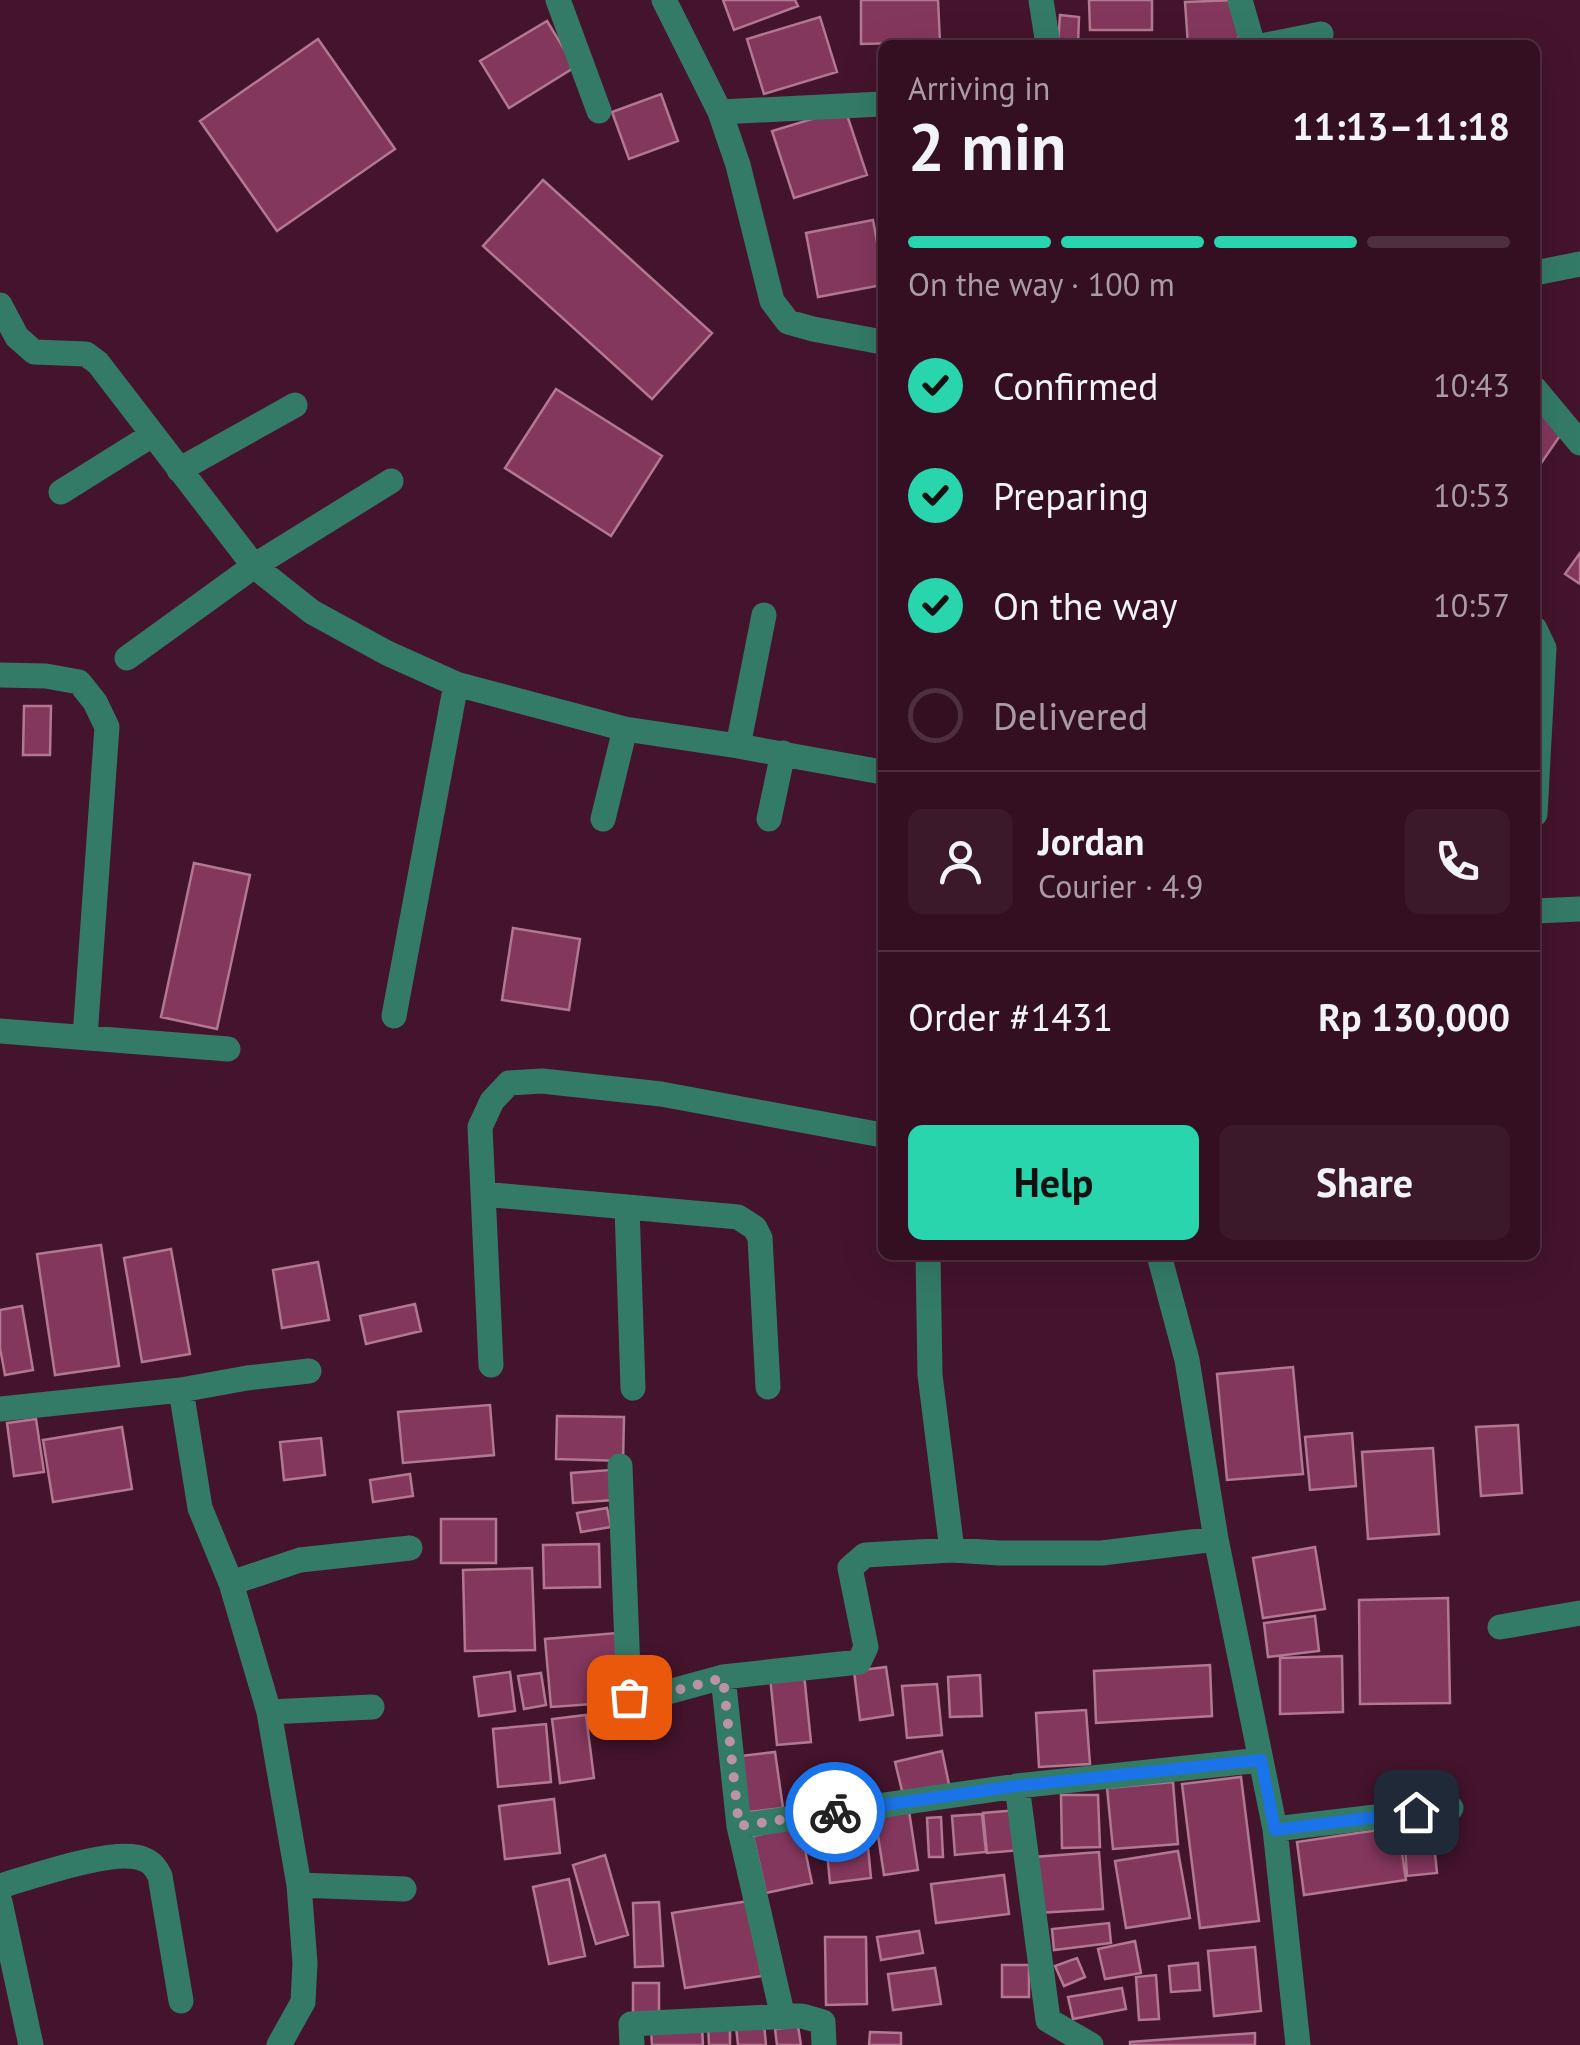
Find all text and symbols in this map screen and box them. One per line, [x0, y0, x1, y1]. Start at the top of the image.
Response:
text: Arriving in [908, 67, 1050, 109]
text: 11:13–11:18 [1292, 101, 1510, 150]
text: 2 min [908, 104, 1067, 188]
text: On the way · 100 m [908, 263, 1175, 305]
icon: check [908, 358, 963, 413]
text: Confirmed [993, 361, 1159, 410]
text: 10:43 [1433, 364, 1510, 406]
icon: check [908, 468, 963, 523]
text: Preparing [993, 471, 1149, 520]
text: 10:53 [1433, 474, 1510, 516]
icon: check [908, 578, 963, 633]
text: On the way [993, 581, 1178, 630]
text: 10:57 [1433, 584, 1510, 626]
text: Delivered [993, 691, 1148, 740]
button: person [908, 809, 1013, 914]
button: phone [1405, 809, 1510, 914]
text: Jordan [1038, 816, 1144, 865]
text: Courier · 4.9 [1038, 865, 1204, 907]
text: Order #1431 [908, 992, 1113, 1041]
text: Rp 130,000 [1318, 992, 1510, 1041]
button: Help [908, 1125, 1199, 1240]
button: Share [1219, 1125, 1510, 1240]
pin [587, 1655, 672, 1740]
icon: bag [602, 1670, 657, 1725]
courier [785, 1762, 885, 1862]
pin [1374, 1770, 1459, 1855]
icon: bike [808, 1785, 863, 1840]
icon: home [1389, 1785, 1444, 1840]

